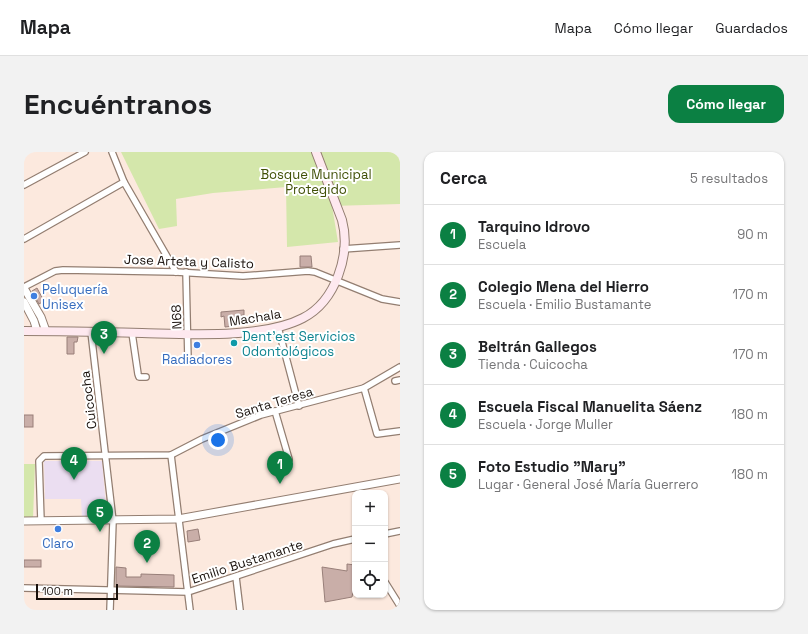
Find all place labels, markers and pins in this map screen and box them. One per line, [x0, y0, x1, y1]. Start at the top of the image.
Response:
place label: Peluquería Unisex [42, 281, 109, 313]
marker: Peluquería Unisex [29, 291, 39, 301]
pin: 3 [91, 321, 117, 354]
place label: Dent'est Servicios Odontológicos [242, 328, 355, 360]
marker: Dent'est Servicios Odontológicos [229, 338, 239, 348]
marker: Radiadores [192, 340, 202, 350]
place label: Radiadores [162, 351, 232, 368]
pin: 4 [61, 447, 87, 480]
pin: 1 [267, 451, 293, 484]
pin: 5 [87, 499, 113, 532]
marker: Claro [53, 524, 63, 534]
pin: 2 [134, 530, 160, 563]
place label: Claro [42, 535, 74, 552]

